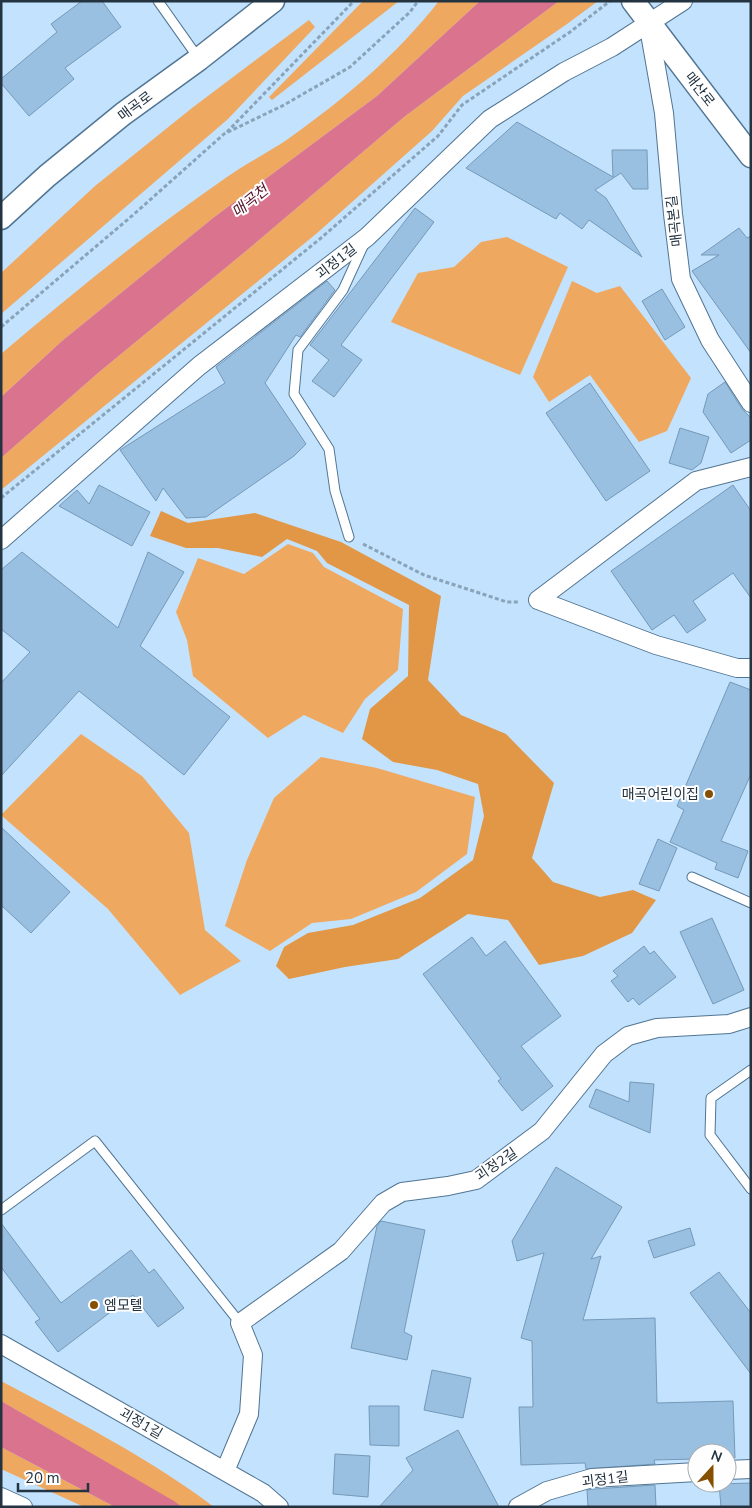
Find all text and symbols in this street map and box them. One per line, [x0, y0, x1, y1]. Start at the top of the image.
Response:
street label: 매산로 [680, 68, 719, 110]
street label: 매곡로 [114, 87, 157, 126]
water label: 매곡천 [228, 179, 274, 222]
street label: 매곡본길 [662, 194, 687, 248]
street label: 괴정1길 [312, 239, 361, 283]
place label: 매곡어린이집 [622, 785, 699, 804]
marker: 매곡어린이집 [703, 788, 715, 800]
street label: 괴정2길 [471, 1143, 521, 1185]
place label: 엠모텔 [104, 1296, 143, 1315]
marker: 엠모텔 [88, 1299, 100, 1311]
street label: 괴정1길 [116, 1403, 166, 1443]
north arrow [687, 1443, 737, 1493]
text: N [708, 1446, 725, 1467]
scale bar [18, 1460, 88, 1492]
street label: 괴정1길 [581, 1467, 630, 1492]
text: 20 m [25, 1468, 60, 1488]

